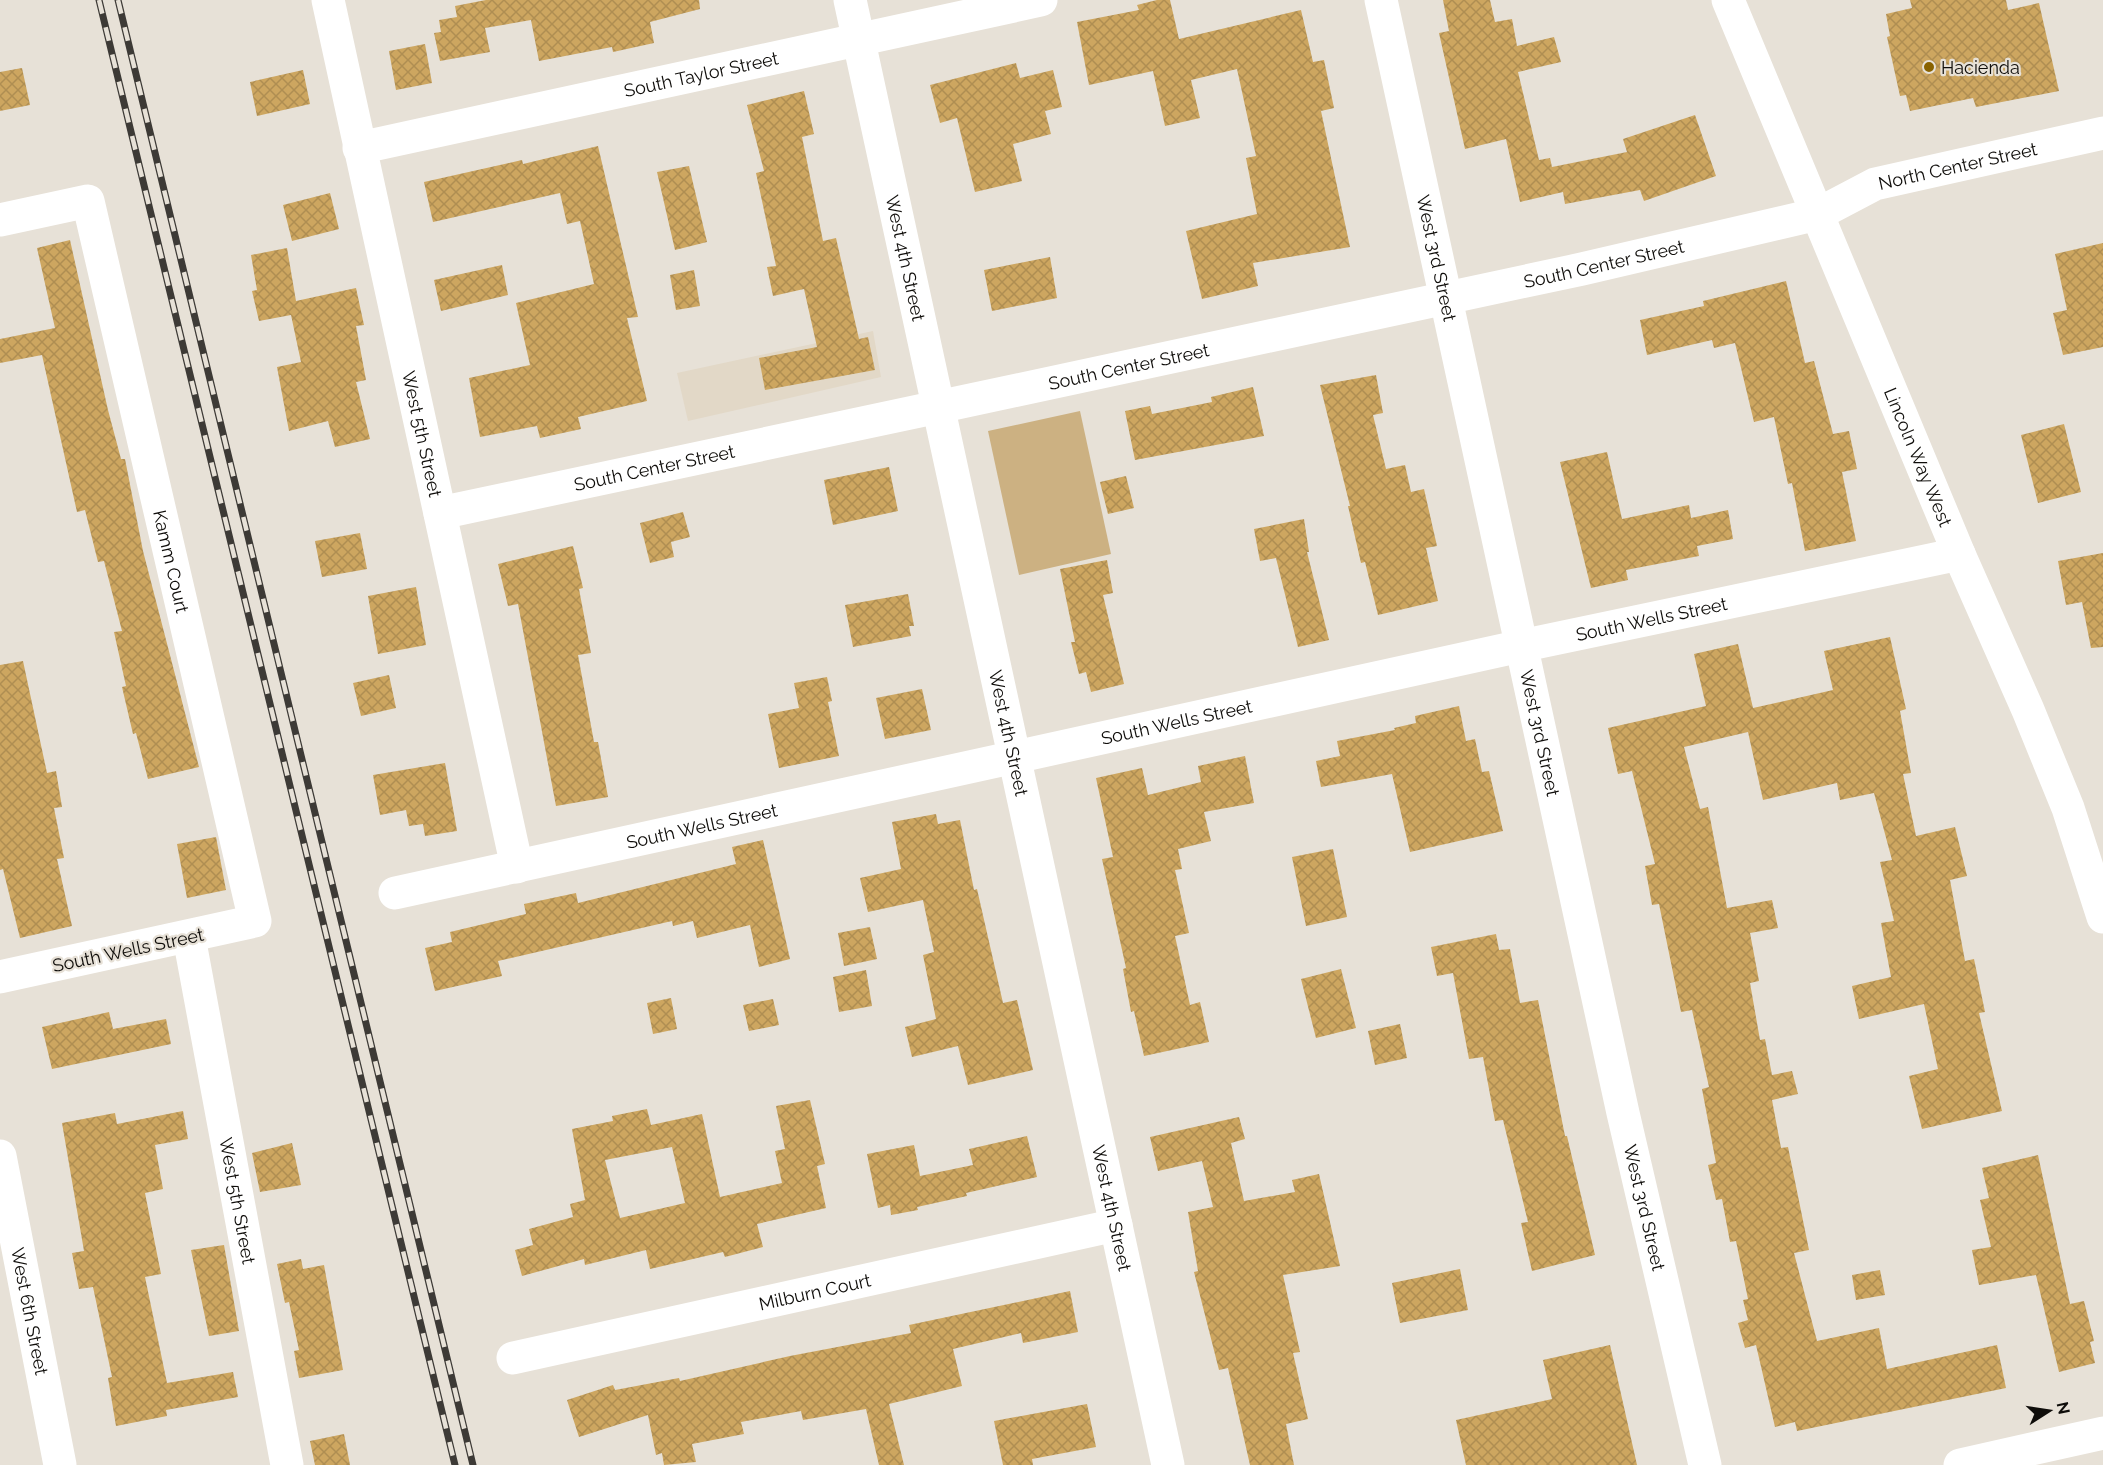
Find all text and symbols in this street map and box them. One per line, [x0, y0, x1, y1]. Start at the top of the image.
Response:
street label: South Taylor Street [622, 47, 780, 101]
place label: Hacienda [1941, 57, 2020, 78]
marker: Hacienda [1922, 60, 1936, 74]
street label: North Center Street [1876, 138, 2039, 193]
street label: West 4th Street [882, 193, 930, 323]
street label: West 3rd Street [1413, 193, 1461, 323]
street label: South Center Street [1522, 235, 1686, 292]
street label: South Center Street [1046, 339, 1211, 394]
street label: West 5th Street [399, 369, 447, 499]
street label: Lincoln Way West [1880, 384, 1957, 529]
street label: South Center Street [572, 440, 736, 495]
street label: Kamm Court [149, 508, 194, 615]
street label: South Wells Street [1574, 592, 1729, 645]
street label: West 4th Street [985, 668, 1033, 798]
street label: West 3rd Street [1516, 668, 1564, 798]
street label: South Wells Street [1099, 695, 1254, 748]
street label: South Wells Street [624, 799, 779, 852]
street label: South Wells Street [50, 924, 206, 976]
street label: West 5th Street [216, 1135, 260, 1266]
street label: West 3rd Street [1620, 1142, 1670, 1273]
street label: West 4th Street [1088, 1143, 1136, 1273]
street label: West 6th Street [7, 1246, 53, 1377]
street label: Milburn Court [757, 1269, 873, 1314]
north arrow [2019, 1381, 2079, 1441]
text: N [2053, 1400, 2074, 1416]

